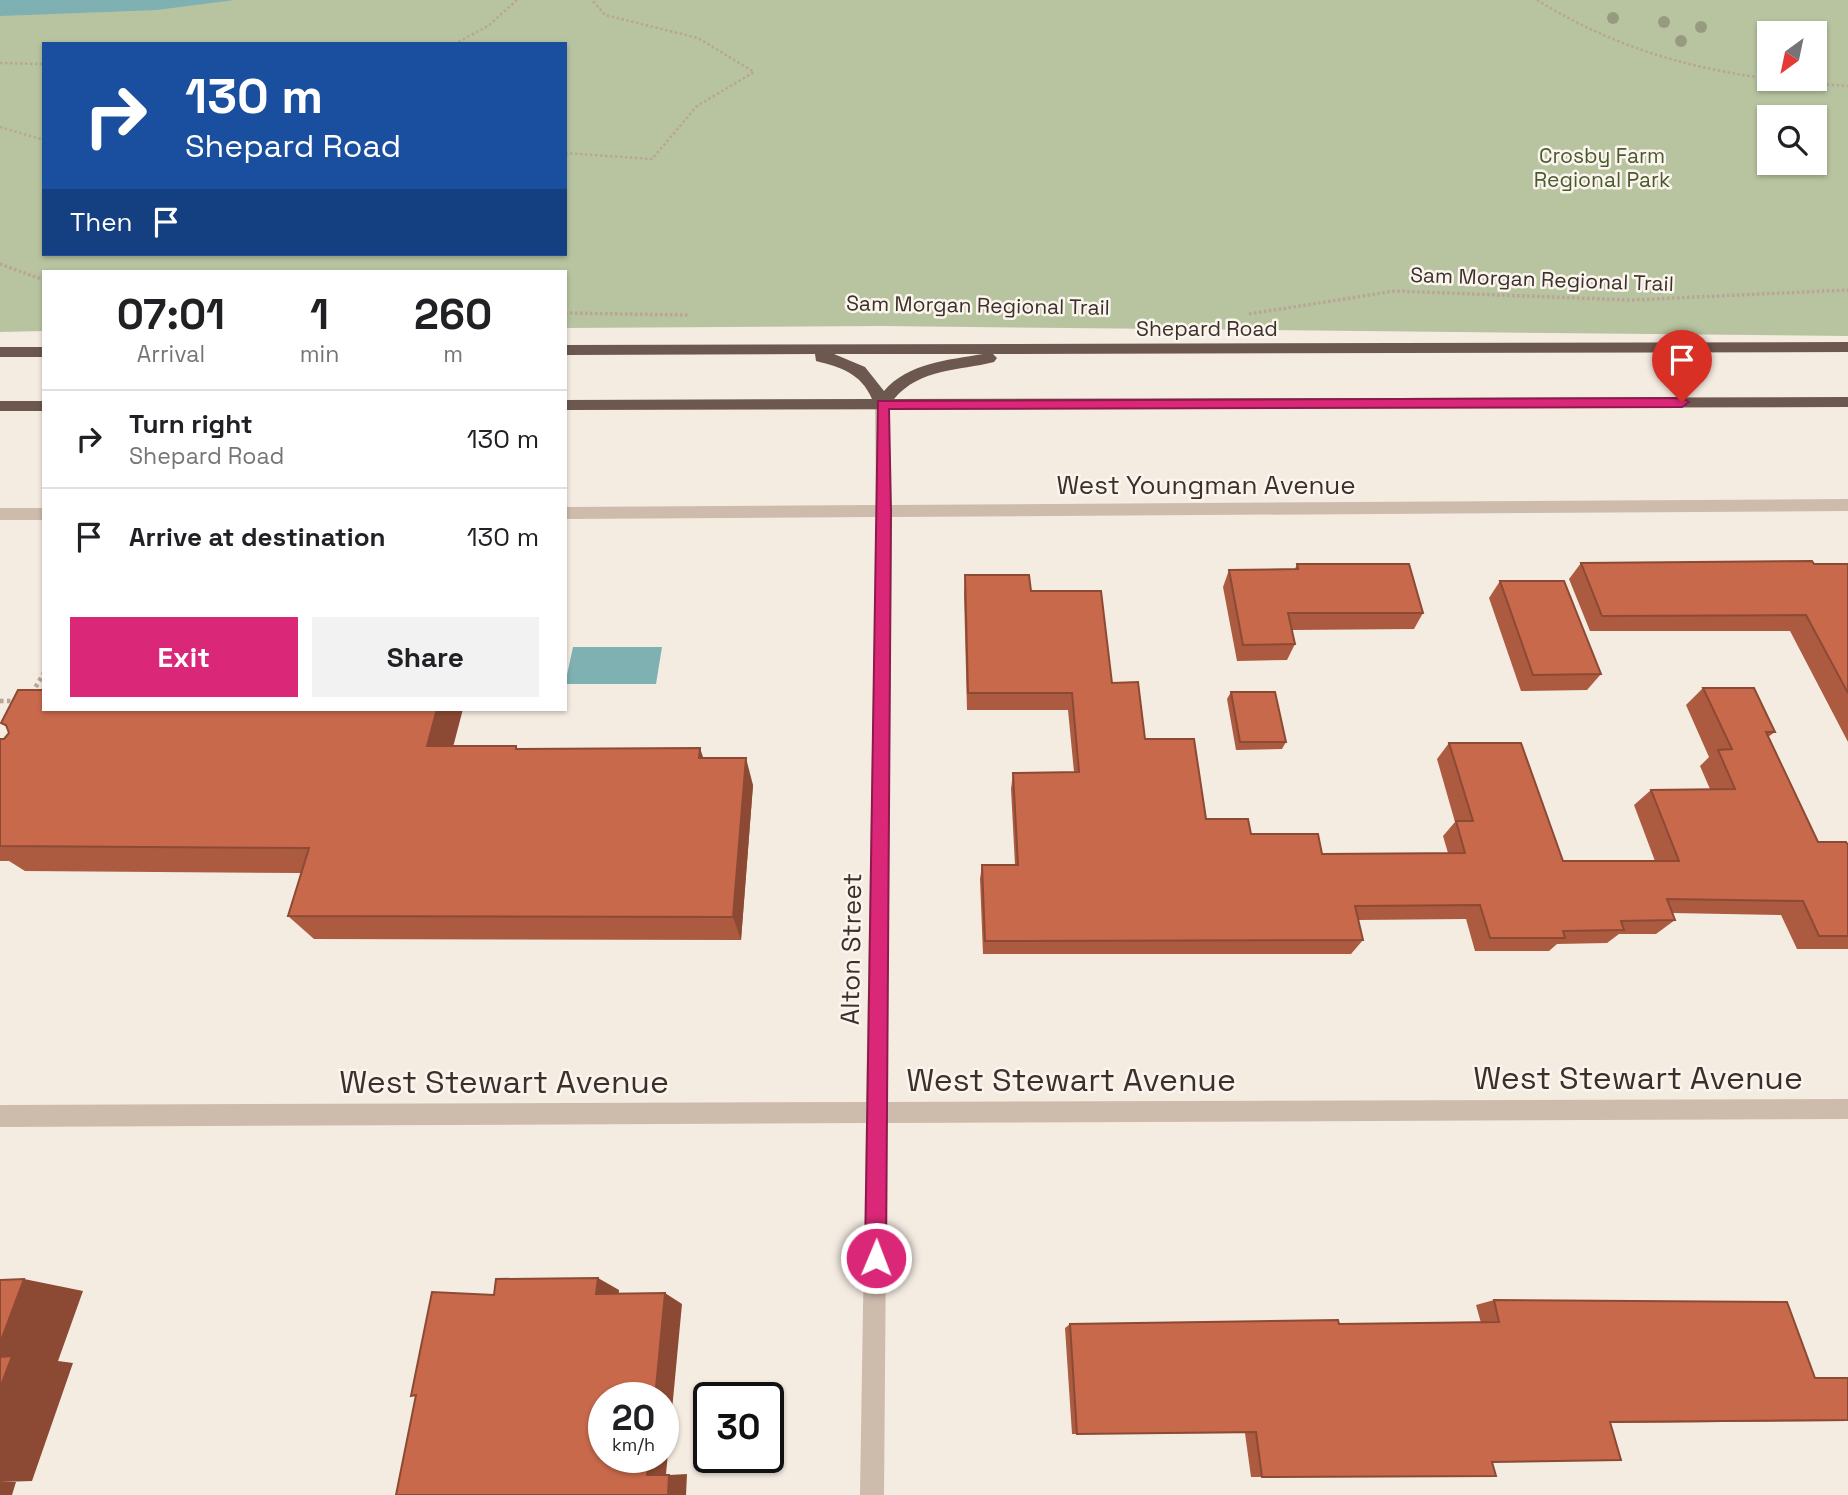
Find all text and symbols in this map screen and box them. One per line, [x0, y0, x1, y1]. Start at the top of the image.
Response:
north arrow [1757, 21, 1827, 91]
map controls [1757, 21, 1827, 175]
text: 130 m [185, 65, 323, 127]
icon: right [70, 70, 161, 161]
button: search [1757, 105, 1827, 175]
text: Shepard Road [185, 126, 401, 166]
park label: Crosby Farm Regional Park [1534, 142, 1670, 193]
icon: arrive [147, 203, 185, 241]
text: Then [70, 205, 133, 239]
street label: Sam Morgan Regional Trail [1410, 261, 1674, 297]
text: 07:01 [117, 288, 225, 341]
text: 1 [310, 288, 329, 341]
text: 260 [414, 288, 492, 341]
street label: Sam Morgan Regional Trail [846, 289, 1110, 321]
street label: Shepard Road [1136, 315, 1278, 342]
pin [1652, 330, 1712, 402]
text: Arrival [137, 339, 205, 369]
text: min [300, 339, 339, 369]
text: m [443, 339, 463, 369]
icon: arrive [1663, 341, 1701, 379]
text: Turn right [129, 407, 253, 441]
icon: right [70, 420, 108, 458]
text: 130 m [467, 422, 539, 456]
text: Shepard Road [129, 441, 284, 471]
street label: West Youngman Avenue [1056, 468, 1356, 502]
icon: arrive [70, 518, 108, 556]
text: Arrive at destination [129, 520, 386, 554]
text: 130 m [467, 520, 539, 554]
button: Exit [70, 617, 298, 697]
button: Share [312, 617, 539, 697]
street label: Alton Street [833, 873, 869, 1025]
street label: West Stewart Avenue [1473, 1058, 1803, 1098]
street label: West Stewart Avenue [906, 1060, 1236, 1100]
street label: West Stewart Avenue [339, 1062, 669, 1102]
position arrow [839, 1221, 913, 1295]
speed limit sign: 30 [693, 1382, 784, 1473]
text: 20 [612, 1396, 655, 1440]
text: km/h [612, 1433, 655, 1456]

